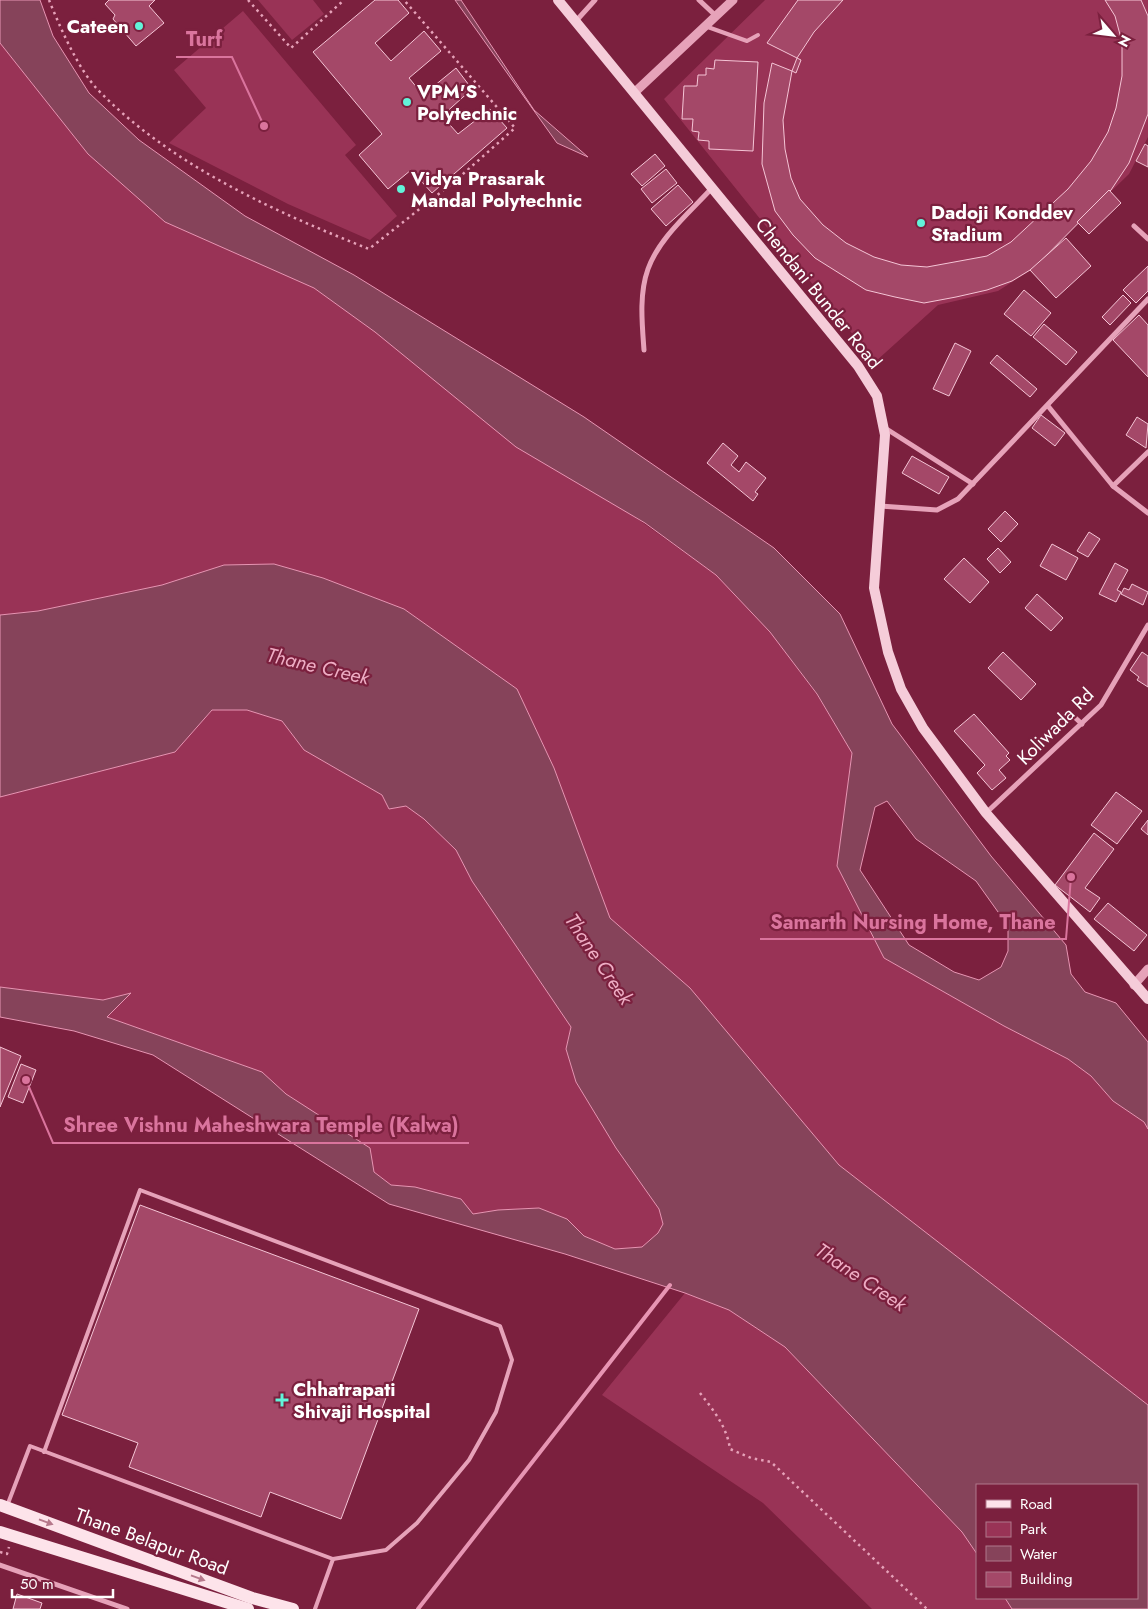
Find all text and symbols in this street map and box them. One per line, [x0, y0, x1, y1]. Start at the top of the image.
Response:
north arrow [1088, 10, 1138, 60]
place label: Cateen [67, 13, 129, 40]
marker: Cateen [133, 20, 145, 32]
callout: Turf [176, 22, 232, 57]
text: Turf [186, 25, 223, 54]
text: N [1113, 31, 1136, 51]
place label: VPM'S Polytechnic [416, 78, 517, 127]
marker: VPM'S Polytechnic [401, 96, 413, 108]
place label: Vidya Prasarak Mandal Polytechnic [410, 165, 582, 214]
marker: Vidya Prasarak Mandal Polytechnic [395, 183, 407, 195]
place label: Dadoji Konddev Stadium [931, 199, 1074, 248]
street label: Chendani Bunder Road [749, 212, 888, 375]
marker: Dadoji Konddev Stadium [915, 217, 927, 229]
water label: Thane Creek [264, 641, 374, 693]
street label: Koliwada Rd [1011, 682, 1100, 771]
callout: Samarth Nursing Home, Thane [760, 904, 1066, 939]
water label: Thane Creek [557, 908, 641, 1012]
text: Samarth Nursing Home, Thane [770, 908, 1056, 937]
callout: Shree Vishnu Maheshwara Temple (Kalwa) [53, 1108, 469, 1143]
text: Shree Vishnu Maheshwara Temple (Kalwa) [63, 1111, 459, 1140]
water label: Thane Creek [809, 1236, 913, 1320]
place label: Chhatrapati Shivaji Hospital [293, 1376, 431, 1425]
marker: Chhatrapati Shivaji Hospital [275, 1393, 289, 1407]
legend [976, 1484, 1138, 1599]
text: Road [1020, 1493, 1052, 1515]
street label: Thane Belapur Road [71, 1501, 232, 1582]
one-way arrow [39, 1518, 54, 1526]
text: Park [1020, 1518, 1047, 1540]
text: Water [1020, 1543, 1058, 1565]
scale bar [12, 1566, 114, 1598]
text: Building [1020, 1568, 1072, 1590]
text: 50 m [20, 1573, 54, 1595]
one-way arrow [191, 1574, 206, 1582]

